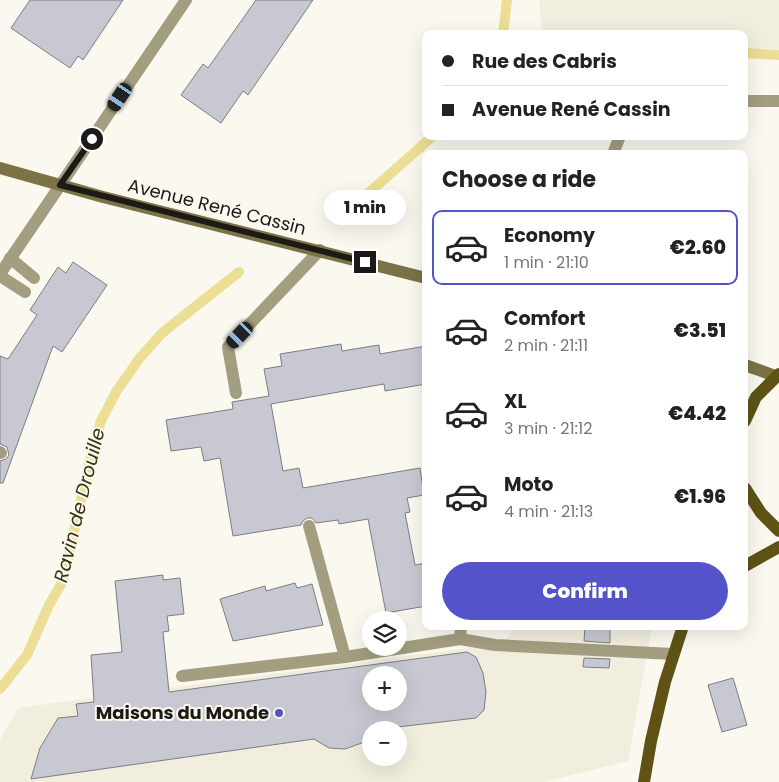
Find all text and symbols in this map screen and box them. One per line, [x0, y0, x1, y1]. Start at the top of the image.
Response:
text: Rue des Cabris [472, 48, 617, 75]
car [105, 80, 134, 114]
text: Avenue René Cassin [472, 96, 671, 123]
route start [81, 128, 103, 150]
text: Choose a ride [442, 164, 596, 195]
street label: Avenue René Cassin [125, 172, 309, 241]
callout: 1 min [324, 190, 406, 224]
text: 1 min [344, 196, 386, 219]
text: Economy [504, 222, 595, 249]
icon: car [444, 225, 489, 270]
text: €2.60 [670, 234, 726, 261]
route end [354, 251, 376, 273]
text: 1 min · 21:10 [504, 251, 589, 274]
text: Comfort [504, 305, 586, 332]
icon: car [444, 308, 489, 353]
text: €3.51 [674, 317, 726, 344]
car [224, 319, 255, 351]
text: 2 min · 21:11 [504, 334, 588, 357]
text: XL [504, 388, 527, 415]
icon: car [444, 391, 489, 436]
text: €4.42 [668, 400, 726, 427]
text: 3 min · 21:12 [504, 417, 592, 440]
water label: Ravin de Drouille [47, 425, 112, 585]
text: Moto [504, 471, 553, 498]
icon: car [444, 474, 489, 519]
text: €1.96 [674, 483, 726, 510]
text: 4 min · 21:13 [504, 500, 593, 523]
button: Confirm [442, 562, 728, 620]
map controls [362, 611, 407, 766]
button: layers [362, 611, 407, 656]
button: + [362, 666, 407, 711]
place label: Maisons du Monde [96, 700, 269, 725]
marker: Maisons du Monde [273, 707, 285, 719]
button: − [362, 721, 407, 766]

